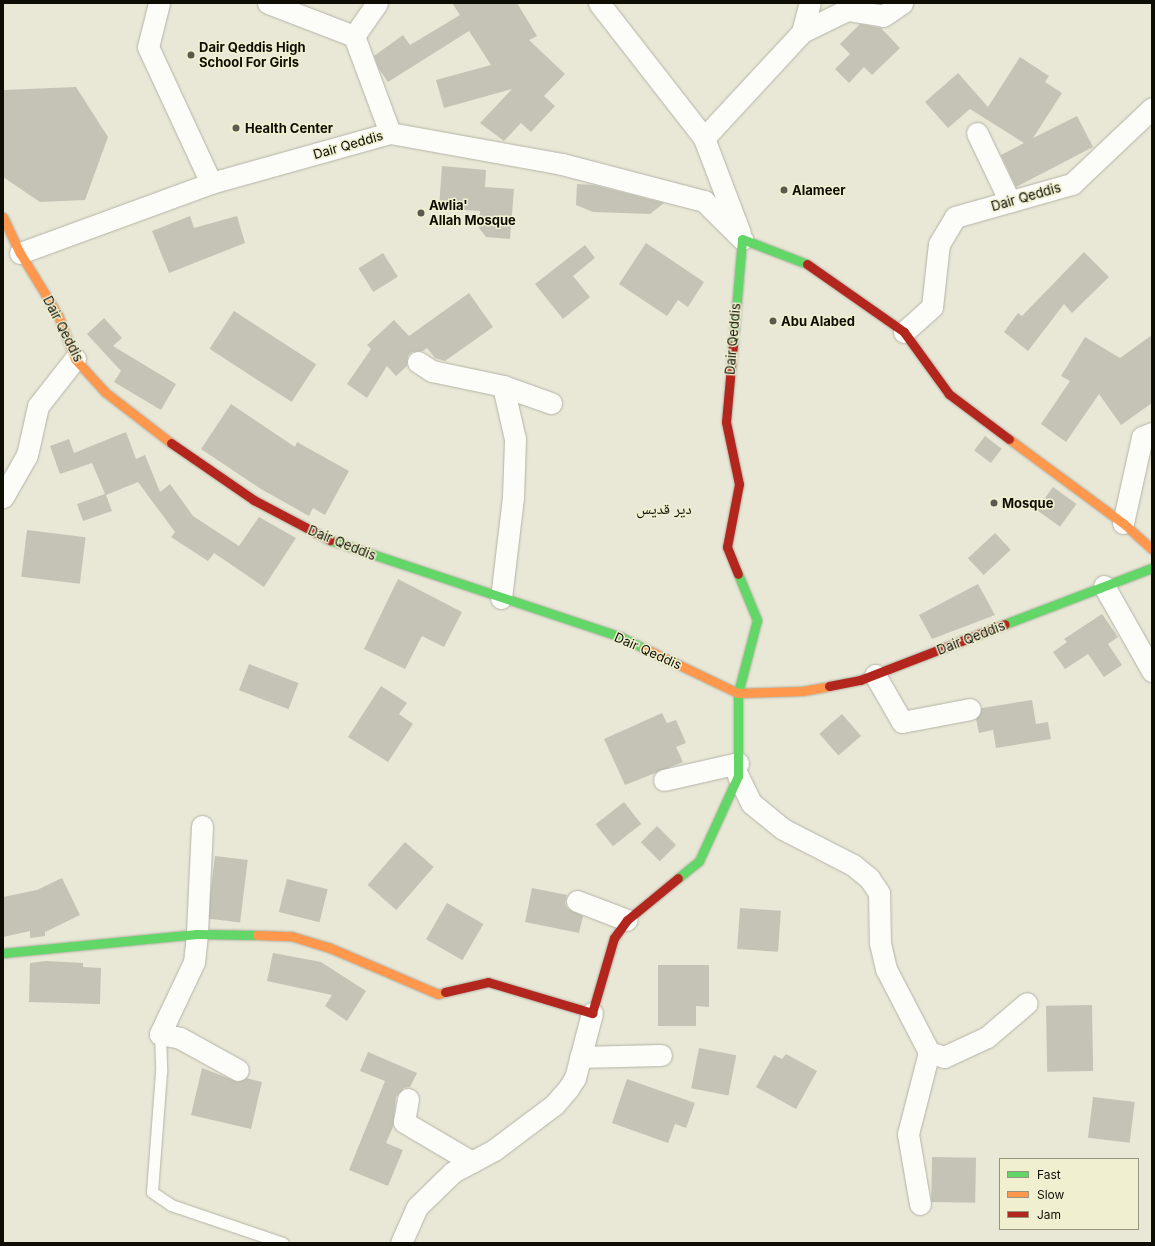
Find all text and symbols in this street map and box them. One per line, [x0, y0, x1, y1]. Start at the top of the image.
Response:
place label: Dair Qeddis High School For Girls [199, 40, 305, 71]
marker: Dair Qeddis High School For Girls [186, 50, 196, 60]
place label: Health Center [245, 120, 333, 136]
marker: Health Center [230, 122, 242, 134]
street label: Dair Qeddis [311, 128, 385, 162]
street label: Dair Qeddis [989, 180, 1063, 214]
place label: Alameer [792, 182, 845, 198]
marker: Alameer [779, 185, 789, 195]
place label: Awlia' Allah Mosque [429, 198, 516, 229]
marker: Awlia' Allah Mosque [416, 208, 426, 218]
street label: Dair Qeddis [40, 293, 86, 365]
street label: Dair Qeddis [722, 303, 744, 375]
place label: Abu Alabed [781, 313, 855, 329]
marker: Abu Alabed [768, 316, 778, 326]
place label: Mosque [1002, 495, 1053, 511]
marker: Mosque [989, 498, 999, 508]
district label: دير قديس [636, 500, 692, 518]
street label: Dair Qeddis [306, 522, 378, 564]
street label: Dair Qeddis [935, 618, 1007, 658]
street label: Dair Qeddis [612, 629, 684, 673]
legend [999, 1158, 1139, 1230]
text: Fast [1037, 1167, 1061, 1182]
text: Slow [1037, 1187, 1064, 1202]
text: Jam [1037, 1207, 1061, 1222]

